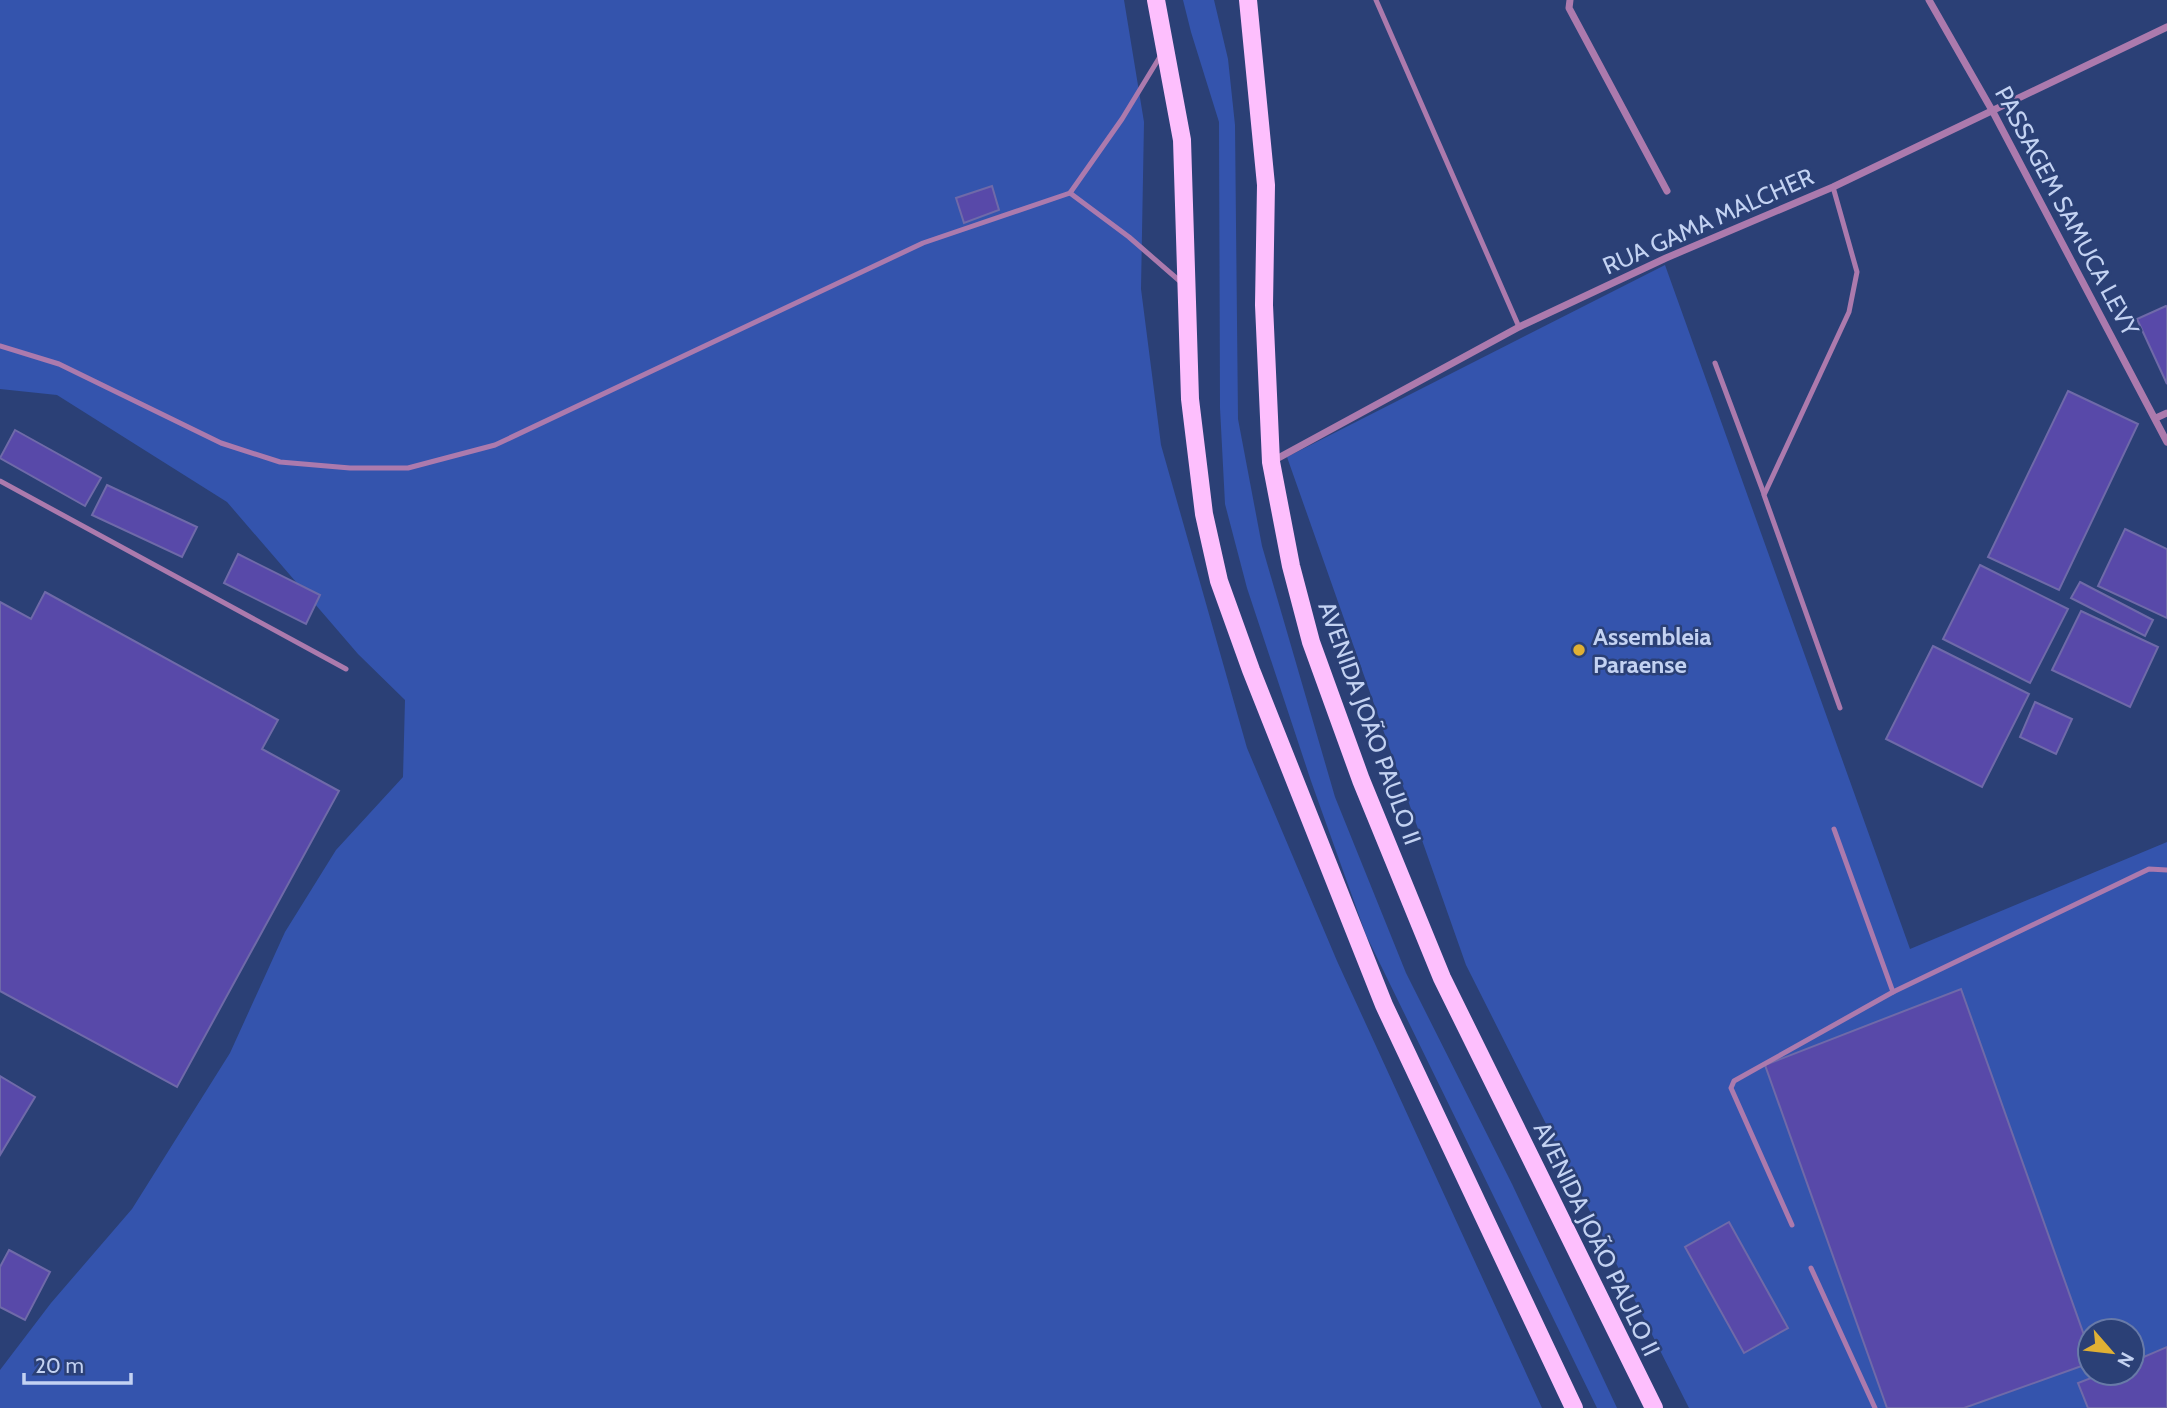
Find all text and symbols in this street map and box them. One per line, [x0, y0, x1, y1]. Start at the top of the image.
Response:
street label: PASSAGEM SAMUCA LEVY [1989, 81, 2145, 341]
street label: RUA GAMA MALCHER [1598, 161, 1818, 281]
street label: AVENIDA JOÃO PAULO II [1312, 597, 1428, 849]
place label: Assembleia Paraense [1593, 622, 1712, 679]
marker: Assembleia Paraense [1571, 642, 1587, 658]
street label: AVENIDA JOÃO PAULO II [1528, 1117, 1666, 1361]
north arrow [2076, 1317, 2146, 1387]
scale bar [24, 1342, 131, 1386]
text: N [2112, 1348, 2139, 1371]
text: 20 m [35, 1353, 84, 1378]

